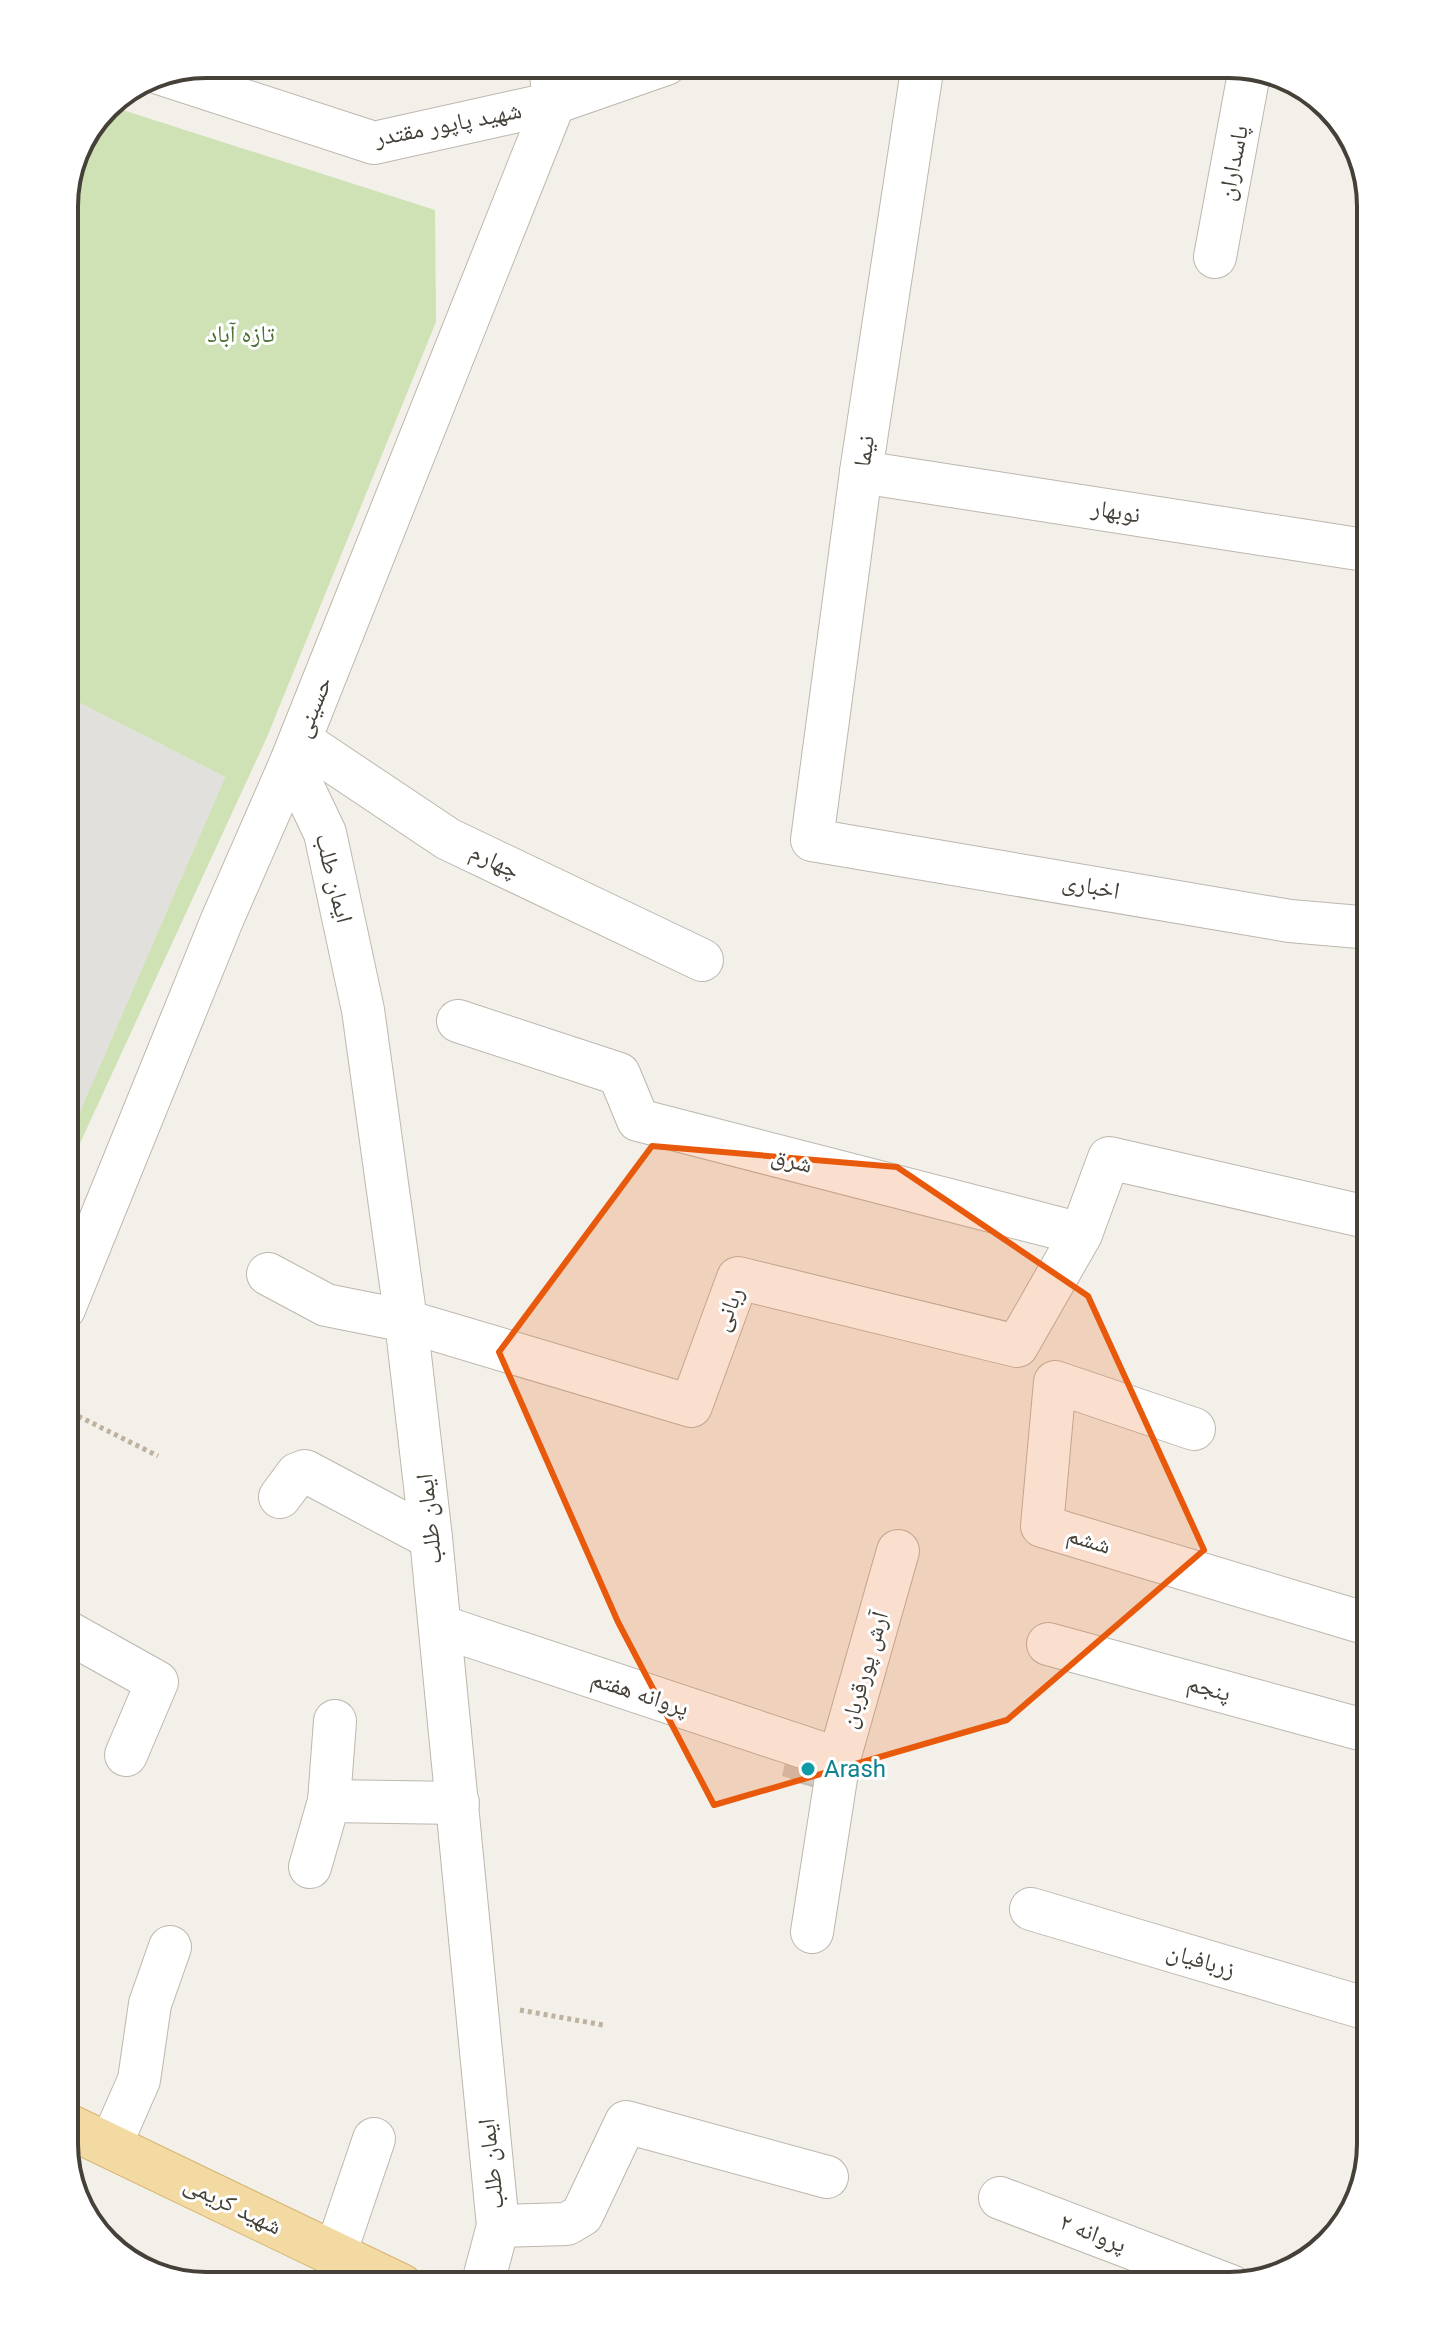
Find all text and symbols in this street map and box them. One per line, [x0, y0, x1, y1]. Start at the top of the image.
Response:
street label: شهید پاپور مقتدر [371, 96, 524, 152]
street label: پاسداران [1212, 123, 1254, 203]
park label: تازه آباد [207, 320, 275, 348]
street label: نیما [848, 433, 880, 469]
street label: نوبهار [1089, 493, 1142, 529]
street label: حسینی [288, 672, 338, 742]
street label: ایمان طلب [309, 830, 359, 926]
street label: چهارم [465, 837, 524, 887]
street label: اخباری [1060, 867, 1122, 905]
street label: شرق [769, 1141, 815, 1179]
street label: ربانی [707, 1283, 749, 1335]
street label: ایمان طلب [410, 1472, 448, 1566]
street label: ششم [1063, 1520, 1114, 1562]
street label: آرش پورقربان [834, 1607, 894, 1732]
street label: پروانه هفتم [587, 1664, 692, 1724]
street label: پنجم [1184, 1669, 1234, 1709]
place label: Arash [824, 1755, 886, 1783]
marker: Arash [799, 1760, 817, 1778]
street label: زربافیان [1163, 1937, 1239, 1983]
street label: ایمان طلب [472, 2117, 510, 2211]
street label: شهید کریمی [180, 2169, 286, 2241]
street label: پروانه ۲ [1056, 2208, 1130, 2259]

